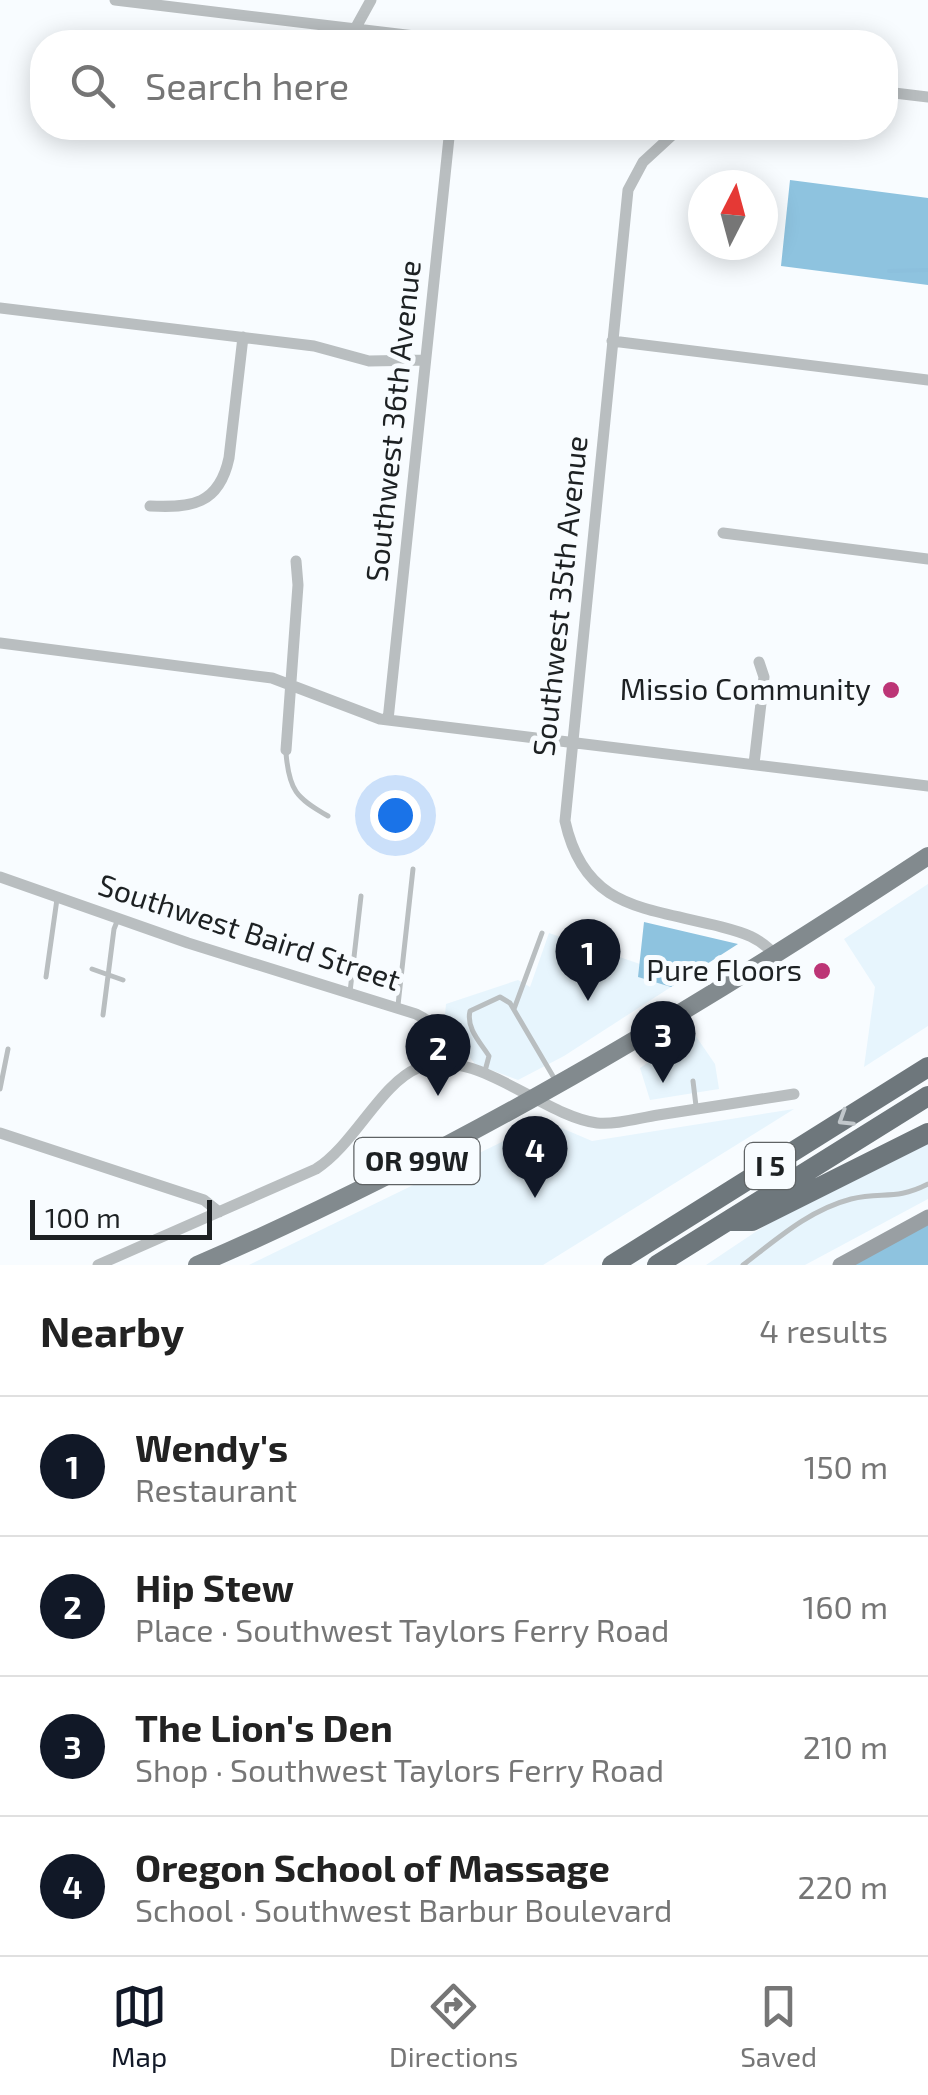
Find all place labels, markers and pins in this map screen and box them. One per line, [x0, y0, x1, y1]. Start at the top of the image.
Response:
place label: Missio Community [620, 670, 871, 706]
marker: Missio Community [880, 679, 902, 701]
pin: 1 [556, 918, 620, 1001]
place label: Pure Floors [646, 951, 802, 987]
marker: Pure Floors [811, 960, 833, 982]
pin: 3 [630, 1000, 696, 1083]
pin: 2 [406, 1014, 470, 1096]
pin: 4 [502, 1116, 568, 1198]

